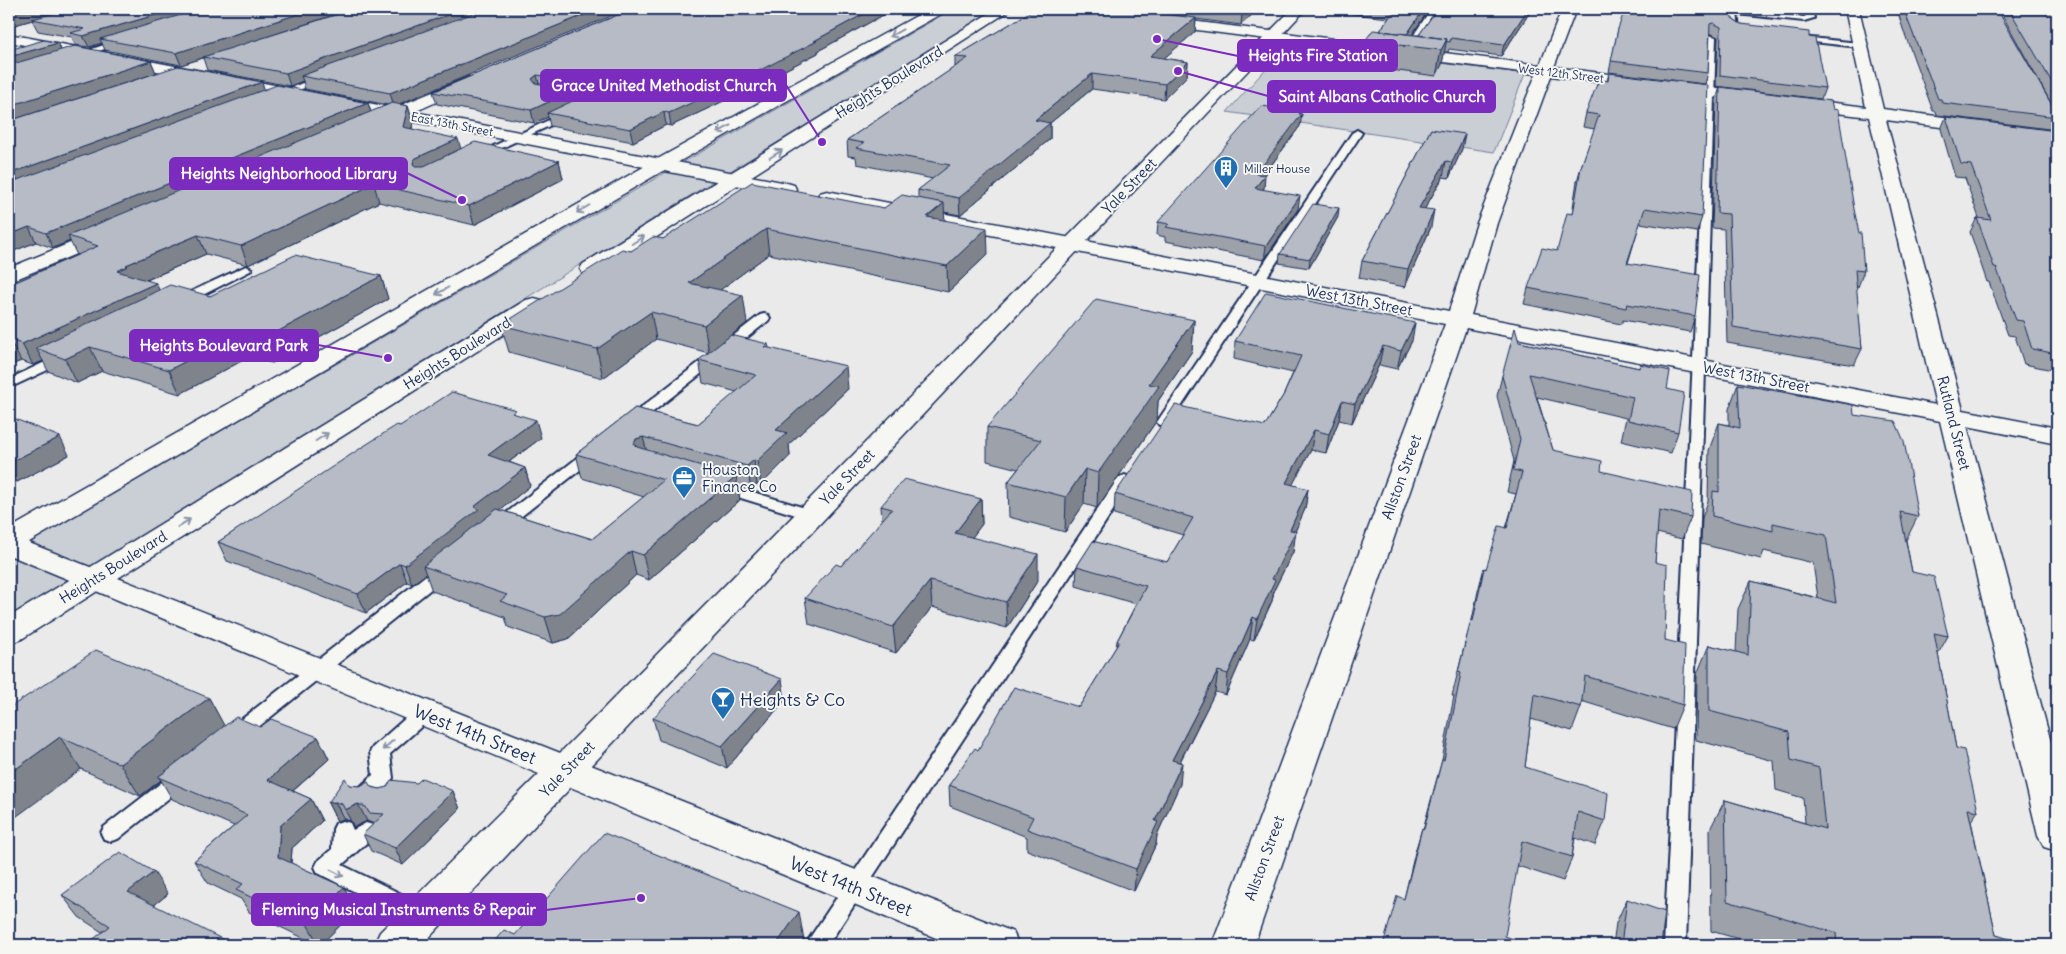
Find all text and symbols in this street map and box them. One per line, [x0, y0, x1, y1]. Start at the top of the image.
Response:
one-way arrow [890, 28, 904, 38]
callout: Heights Fire Station [1238, 40, 1397, 71]
street label: Heights Boulevard [832, 41, 947, 123]
text: Heights Fire Station [1248, 45, 1388, 66]
street label: West 12th Street [1517, 60, 1605, 86]
callout: Grace United Methodist Church [541, 70, 786, 101]
text: Grace United Methodist Church [551, 75, 777, 95]
callout: Saint Albans Catholic Church [1268, 81, 1495, 112]
text: Saint Albans Catholic Church [1278, 86, 1486, 106]
street label: East 13th Street [410, 109, 494, 139]
one-way arrow [717, 125, 732, 134]
one-way arrow [768, 149, 782, 159]
street label: Yale Street [1098, 154, 1160, 218]
building icon: Miller House [1213, 155, 1239, 189]
callout: Heights Neighborhood Library [170, 158, 407, 189]
place label: Miller House [1244, 161, 1310, 176]
text: Heights Neighborhood Library [181, 163, 397, 184]
one-way arrow [575, 204, 590, 214]
one-way arrow [630, 235, 644, 245]
street label: West 13th Street [1304, 280, 1414, 320]
one-way arrow [436, 286, 450, 296]
street label: Heights Boulevard [400, 312, 515, 394]
callout: Heights Boulevard Park [130, 330, 318, 361]
text: Heights Boulevard Park [140, 335, 308, 356]
street label: West 13th Street [1701, 357, 1811, 397]
street label: Rutland Street [1933, 374, 1975, 472]
one-way arrow [314, 432, 328, 442]
street label: Allston Street [1377, 432, 1425, 522]
street label: Yale Street [816, 445, 878, 509]
place label: Houston Finance Co [702, 460, 777, 496]
office icon: Houston Finance Co [671, 465, 697, 499]
one-way arrow [176, 518, 190, 528]
street label: Heights Boulevard [56, 526, 171, 608]
bar icon: Heights & Co [710, 686, 736, 720]
place label: Heights & Co [740, 688, 845, 711]
street label: West 14th Street [410, 699, 540, 769]
street label: Yale Street [536, 737, 598, 801]
one-way arrow [381, 739, 394, 751]
street label: Allston Street [1240, 813, 1288, 903]
street label: West 14th Street [786, 851, 916, 921]
one-way arrow [329, 869, 344, 878]
callout: Fleming Musical Instruments & Repair [252, 894, 546, 925]
text: Fleming Musical Instruments & Repair [262, 899, 537, 920]

